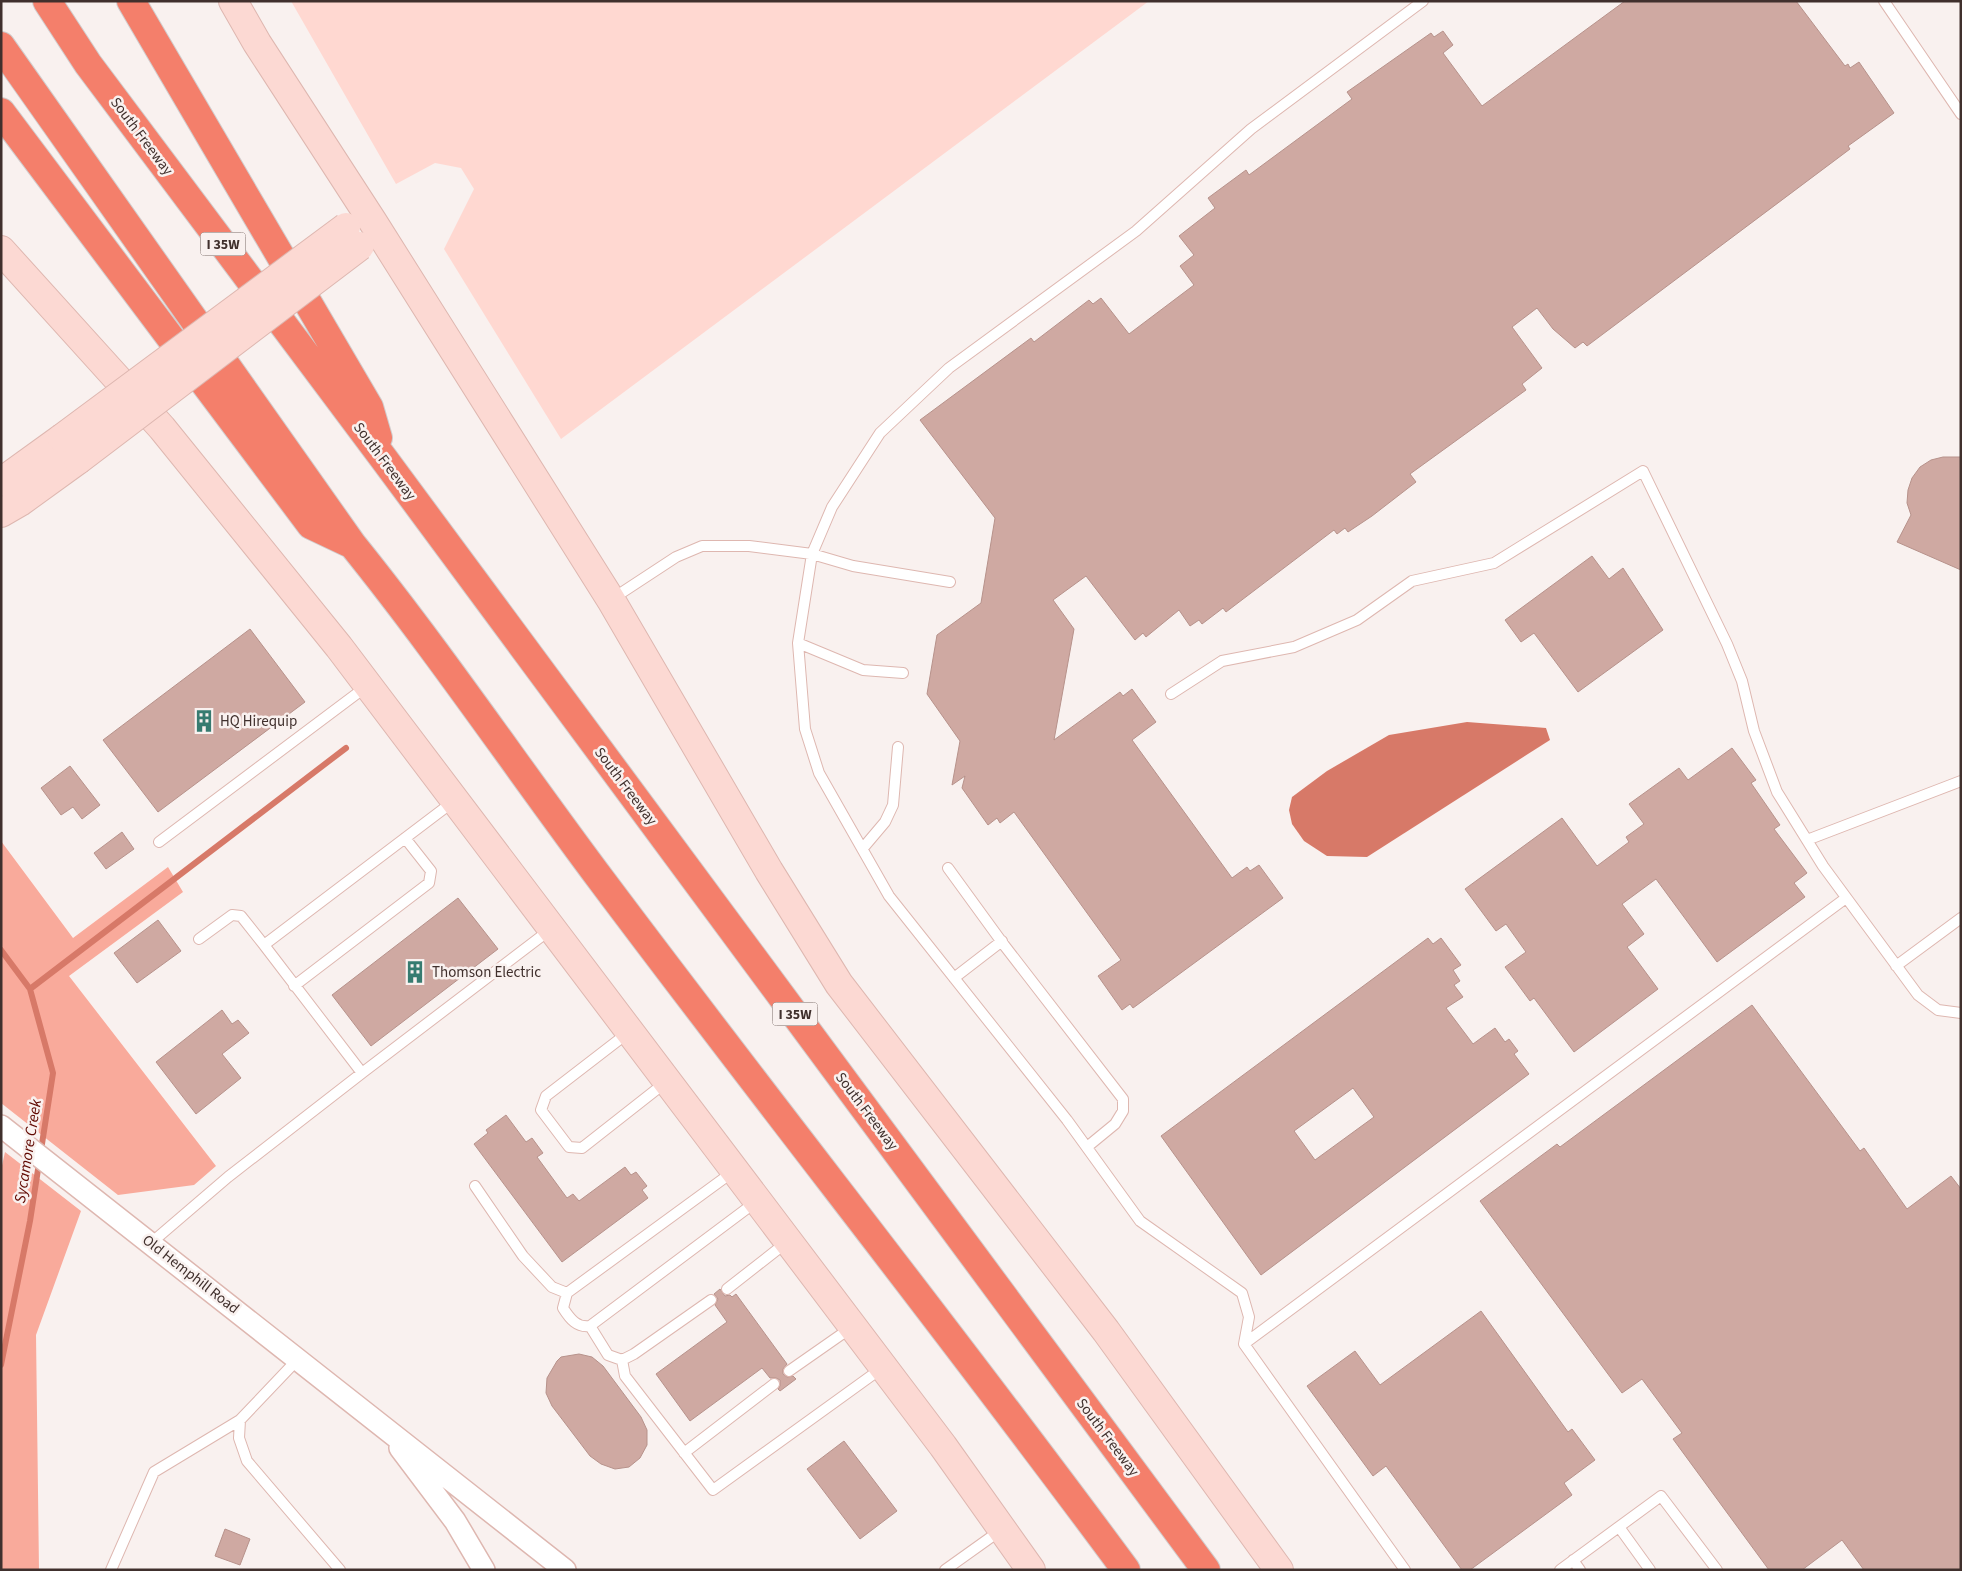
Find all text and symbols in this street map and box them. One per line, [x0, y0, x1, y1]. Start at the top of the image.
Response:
street label: South Freeway [105, 93, 178, 180]
road number: I 35W [200, 232, 246, 255]
street label: South Freeway [348, 418, 421, 505]
building icon: HQ Hirequip [191, 708, 217, 734]
place label: HQ Hirequip [220, 711, 297, 732]
street label: South Freeway [589, 743, 662, 830]
building icon: Thomson Electric [402, 959, 428, 985]
place label: Thomson Electric [432, 962, 541, 983]
road number: I 35W [772, 1002, 818, 1026]
street label: South Freeway [830, 1068, 903, 1155]
water label: Sycamore Creek [9, 1097, 47, 1205]
street label: Old Hemphill Road [138, 1230, 244, 1319]
street label: South Freeway [1071, 1394, 1144, 1481]

